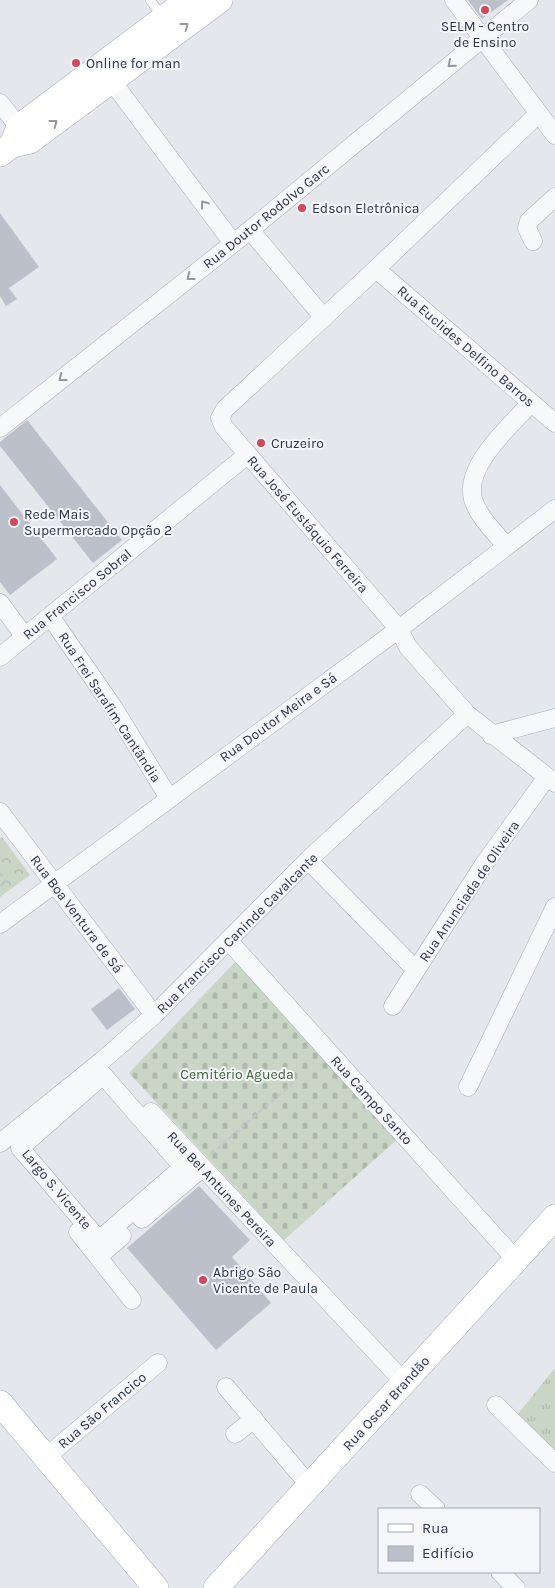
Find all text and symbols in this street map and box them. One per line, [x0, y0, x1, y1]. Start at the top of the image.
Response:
marker: SELM - Centro de Ensino [479, 4, 491, 16]
place label: SELM - Centro de Ensino [441, 18, 529, 51]
one-way arrow [179, 23, 188, 32]
place label: Online for man [86, 55, 181, 72]
marker: Online for man [70, 57, 82, 69]
one-way arrow [448, 59, 457, 68]
one-way arrow [48, 120, 58, 129]
street label: Rua Doutor Rodolvo Garc [200, 160, 333, 273]
one-way arrow [201, 200, 210, 210]
place label: Edson Eletrônica [312, 200, 419, 217]
marker: Edson Eletrônica [296, 202, 308, 214]
one-way arrow [186, 272, 195, 281]
street label: Rua Euclides Delfino Barros [394, 282, 538, 411]
one-way arrow [59, 373, 68, 381]
place label: Cruzeiro [271, 435, 324, 452]
marker: Cruzeiro [255, 437, 267, 449]
street label: Rua José Eustáquio Ferreira [243, 452, 372, 596]
place label: Rede Mais Supermercado Opção 2 [24, 506, 172, 539]
marker: Rede Mais Supermercado Opção 2 [8, 516, 20, 528]
street label: Rua Francisco Sobral [20, 545, 135, 643]
street label: Rua Frei Sarafim Cantãndia [55, 629, 165, 786]
street label: Rua Doutor Meira e Sá [216, 669, 340, 766]
street label: Rua Anunciada de Oliveira [416, 817, 523, 965]
street label: Rua Francisco Caninde Cavalcante [153, 849, 321, 1017]
street label: Rua Boa Ventura de Sá [27, 852, 127, 977]
street label: Rua Campo Santo [327, 1052, 416, 1148]
park label: Cemitério Agueda [180, 1066, 294, 1083]
street label: Rua Bel Antunes Pereira [164, 1128, 280, 1251]
street label: Largo S. Vicente [18, 1146, 95, 1233]
place label: Abrigo São Vicente de Paula [213, 1264, 318, 1297]
marker: Abrigo São Vicente de Paula [197, 1274, 209, 1286]
street label: Rua Oscar Brandão [339, 1353, 433, 1454]
street label: Rua São Francico [55, 1368, 150, 1452]
legend [378, 1508, 540, 1573]
text: Rua [422, 1519, 449, 1537]
text: Edifício [422, 1544, 474, 1562]

